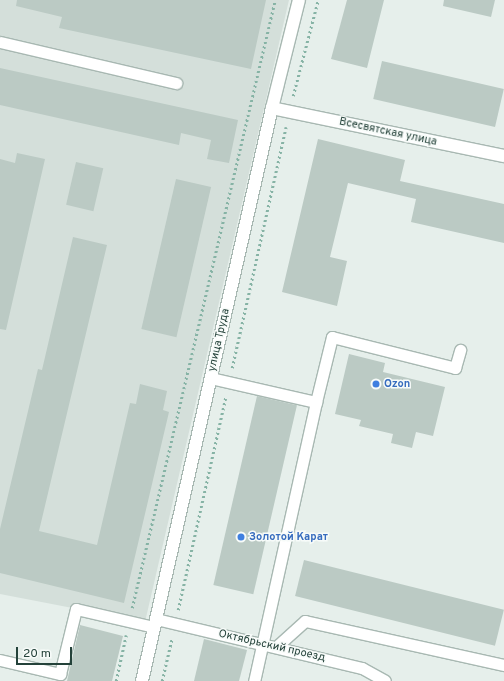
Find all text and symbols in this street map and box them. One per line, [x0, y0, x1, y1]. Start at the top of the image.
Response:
street label: Всесвятская улица [338, 115, 438, 149]
street label: улица Труда [205, 307, 233, 373]
place label: Ozon [384, 377, 410, 391]
marker: Ozon [371, 379, 381, 389]
place label: Золотой Карат [249, 530, 328, 544]
marker: Золотой Карат [236, 532, 246, 542]
street label: Октябрьский проезд [217, 627, 327, 665]
scale bar [18, 639, 74, 665]
text: 20 m [23, 646, 51, 662]

